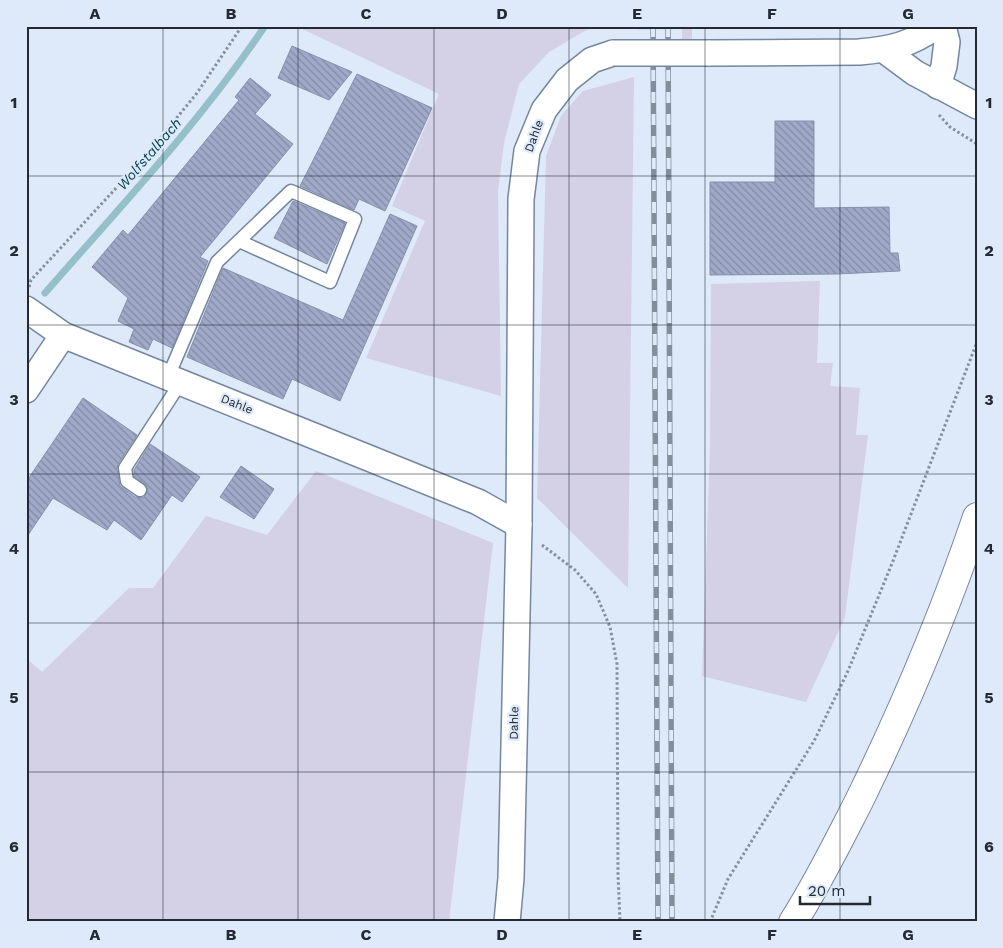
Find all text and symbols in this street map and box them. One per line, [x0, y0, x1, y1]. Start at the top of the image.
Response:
text: A [90, 4, 101, 23]
text: B [226, 4, 237, 23]
text: C [361, 4, 372, 23]
text: D [496, 4, 508, 23]
text: E [632, 4, 642, 23]
text: F [767, 4, 777, 23]
text: G [902, 4, 914, 23]
text: 1 [11, 93, 17, 112]
text: 1 [986, 93, 992, 112]
water label: Wolfstalbach [114, 115, 184, 193]
street label: Dahle [522, 118, 546, 154]
text: 2 [9, 241, 19, 260]
text: 2 [984, 241, 994, 260]
text: 3 [9, 390, 19, 409]
text: 3 [984, 390, 994, 409]
street label: Dahle [219, 391, 255, 417]
text: 4 [9, 539, 19, 558]
text: 4 [984, 539, 994, 558]
text: 5 [9, 688, 19, 707]
text: 5 [984, 688, 994, 707]
street label: Dahle [507, 706, 521, 740]
text: 6 [9, 837, 19, 856]
text: 6 [984, 837, 994, 856]
scale bar [800, 873, 870, 905]
text: 20 m [808, 882, 846, 900]
text: A [90, 925, 101, 944]
text: B [226, 925, 237, 944]
text: C [361, 925, 372, 944]
text: D [496, 925, 508, 944]
text: E [632, 925, 642, 944]
text: F [767, 925, 777, 944]
text: G [902, 925, 914, 944]

